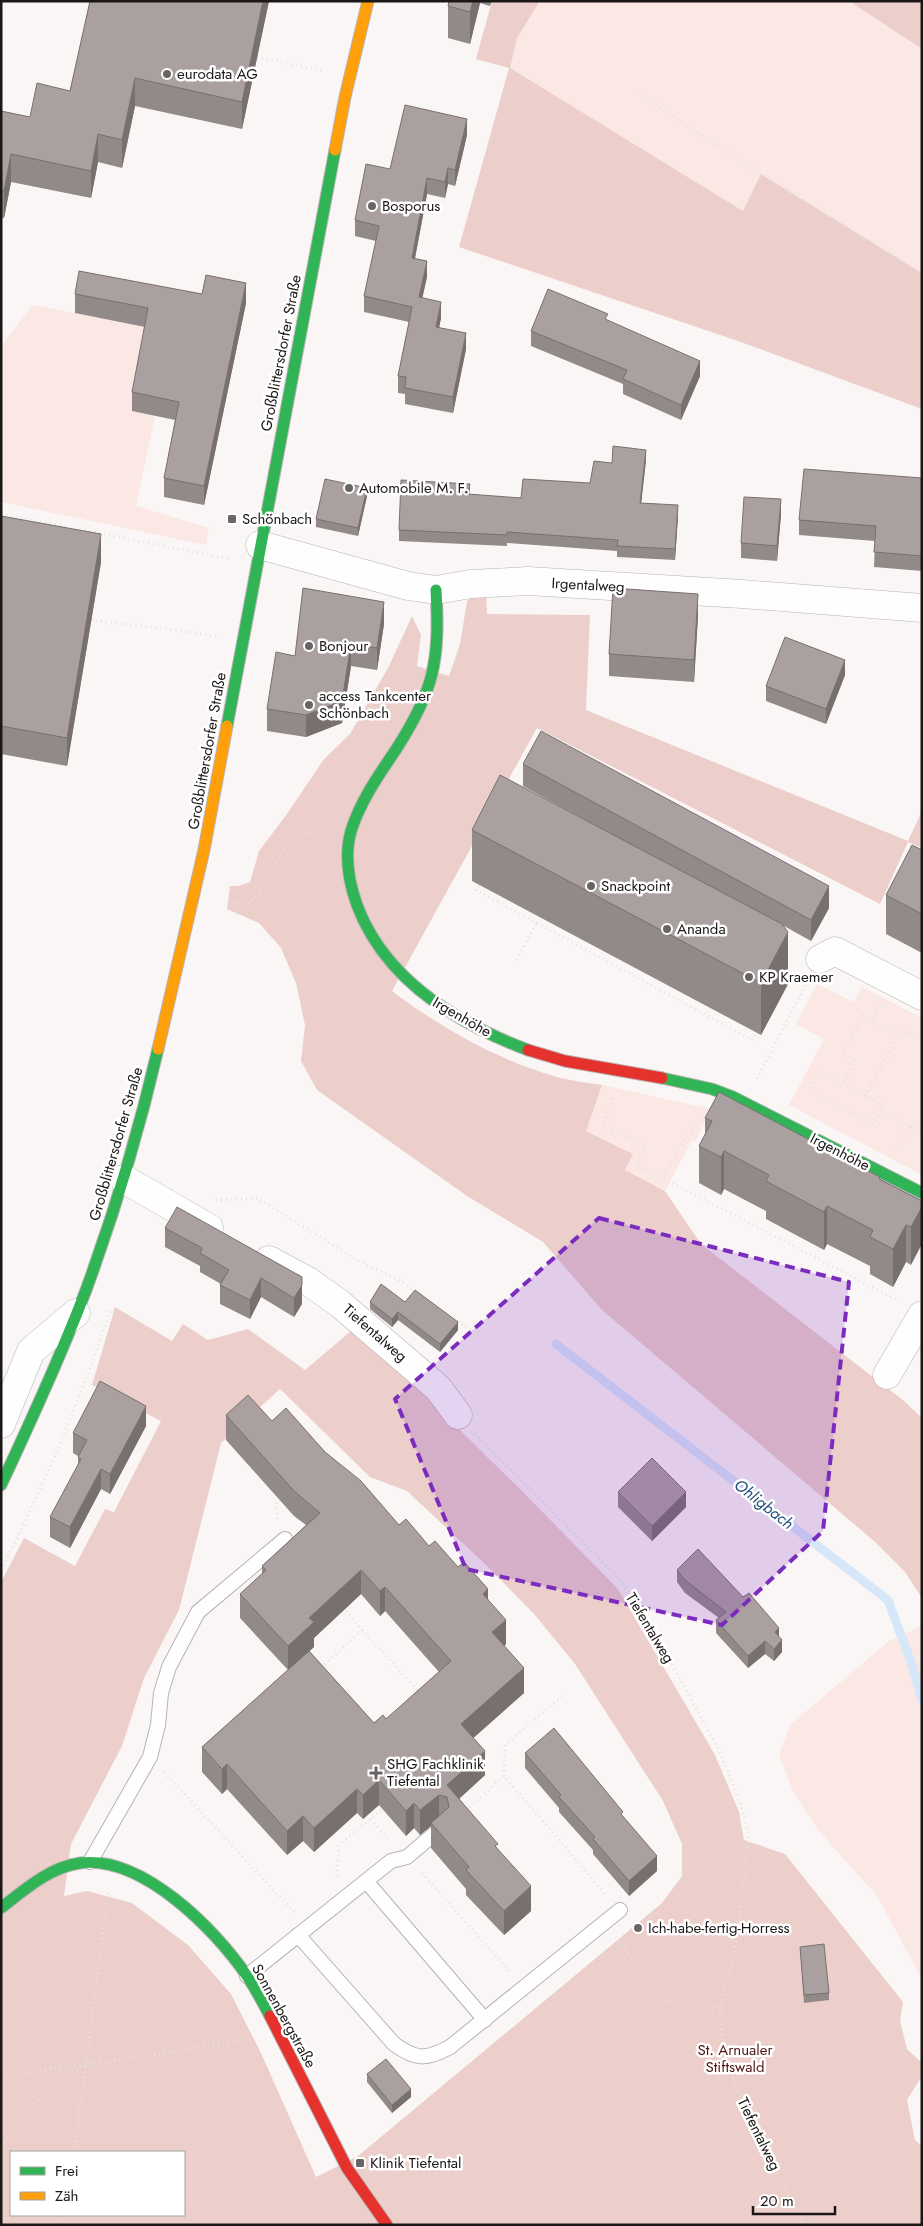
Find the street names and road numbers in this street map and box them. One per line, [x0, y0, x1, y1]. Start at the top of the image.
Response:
street label: Großblittersdorfer Straße [255, 273, 307, 433]
street label: Irgentalweg [551, 572, 625, 598]
street label: Großblittersdorfer Straße [182, 670, 232, 831]
street label: Irgenhöhe [429, 991, 496, 1043]
street label: Großblittersdorfer Straße [83, 1064, 149, 1224]
street label: Irgenhöhe [806, 1128, 874, 1177]
street label: Tiefentalweg [338, 1299, 412, 1367]
street label: Tiefentalweg [620, 1588, 680, 1668]
street label: Sonnenbergstraße [246, 1960, 322, 2072]
street label: Tiefentalweg [732, 2094, 786, 2174]

